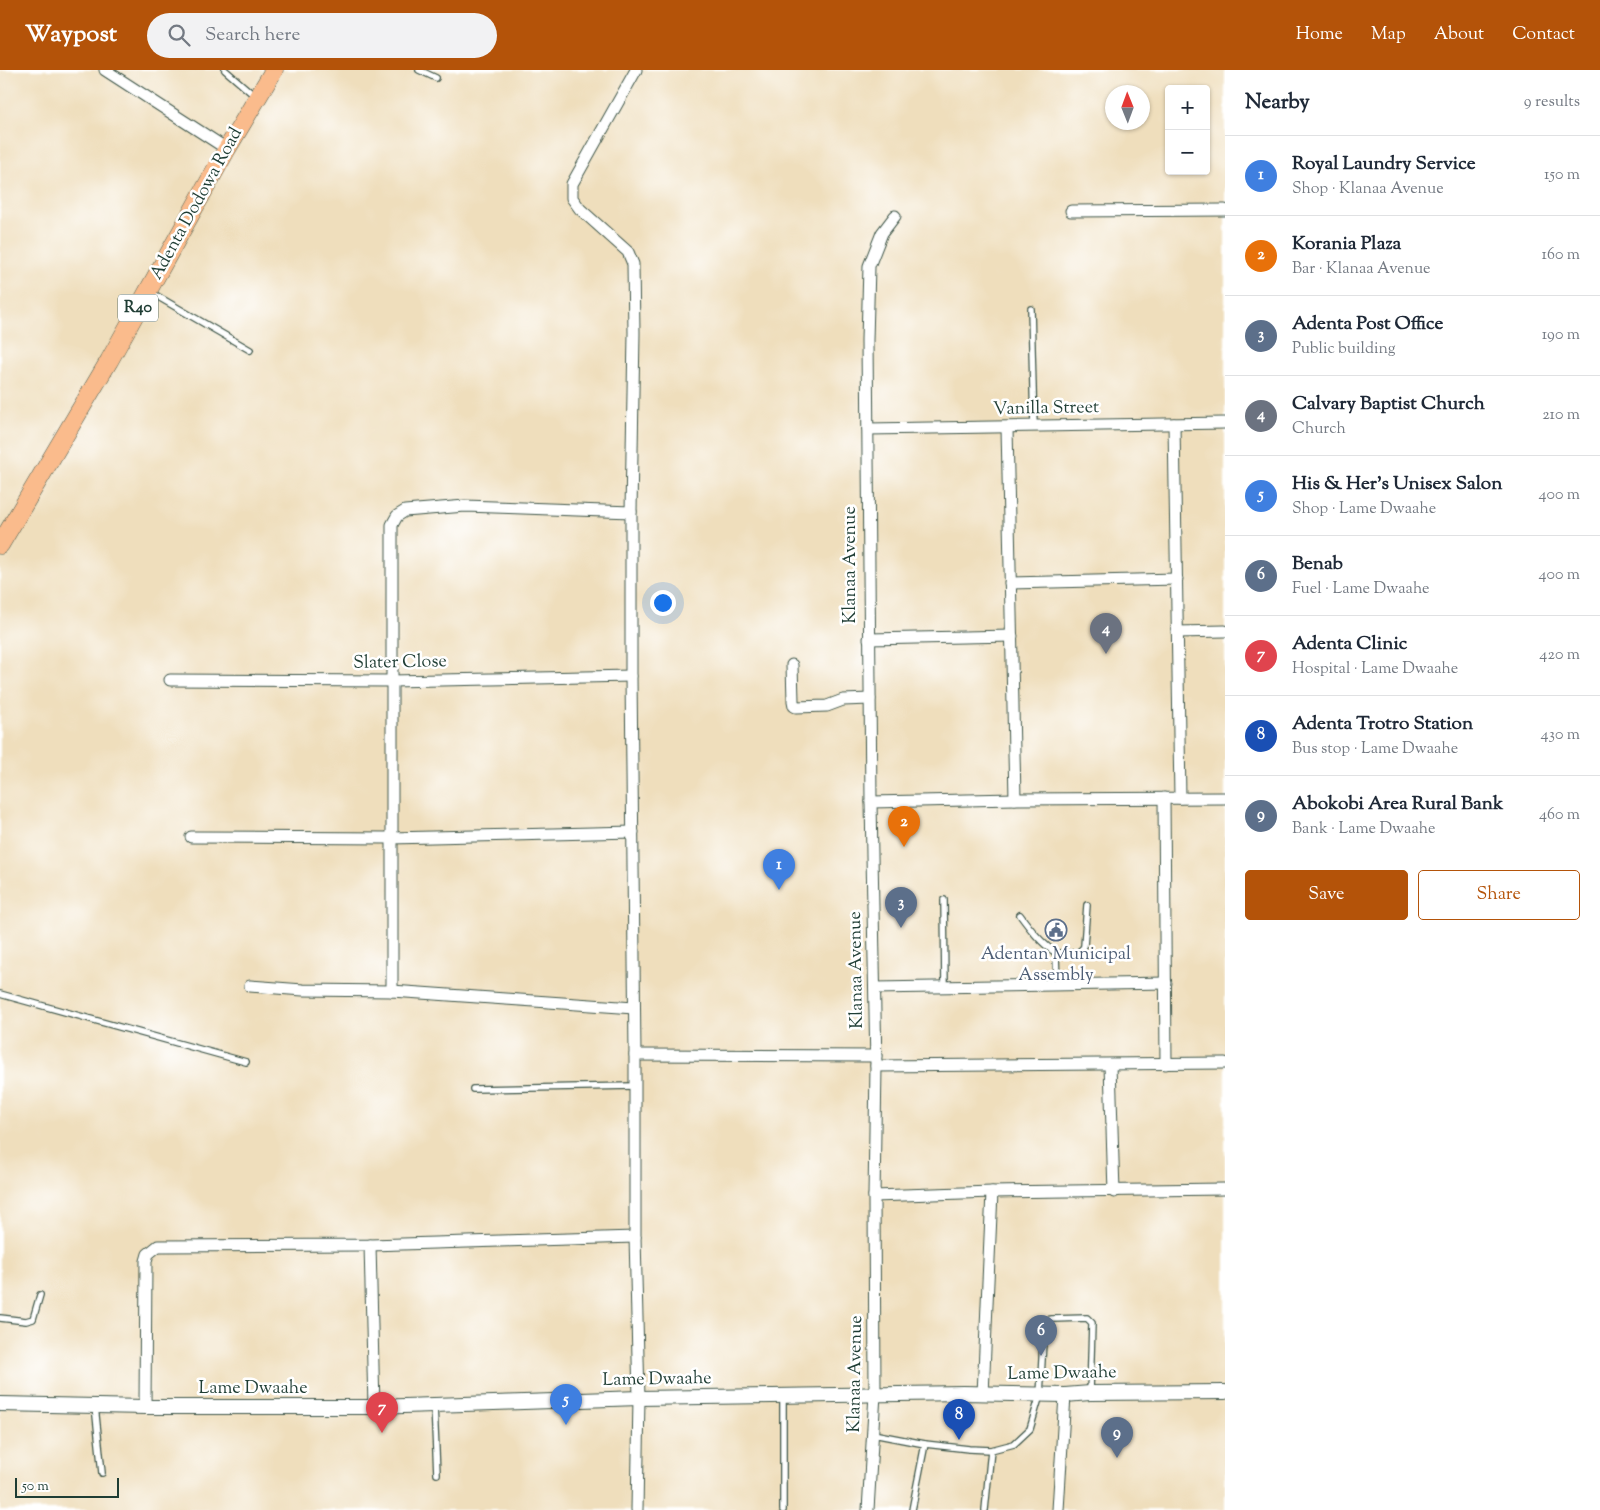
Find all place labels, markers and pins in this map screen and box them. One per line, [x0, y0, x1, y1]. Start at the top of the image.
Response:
pin: 4 [1090, 613, 1122, 654]
pin: 2 [888, 806, 920, 847]
pin: 1 [763, 849, 795, 890]
pin: 3 [885, 887, 917, 928]
public building icon: Adentan Municipal Assembly [1044, 918, 1068, 942]
place label: Adentan Municipal Assembly [981, 942, 1131, 989]
pin: 6 [1025, 1315, 1057, 1356]
pin: 5 [550, 1384, 582, 1425]
pin: 7 [366, 1392, 398, 1433]
pin: 8 [943, 1399, 975, 1440]
pin: 9 [1101, 1417, 1133, 1458]

